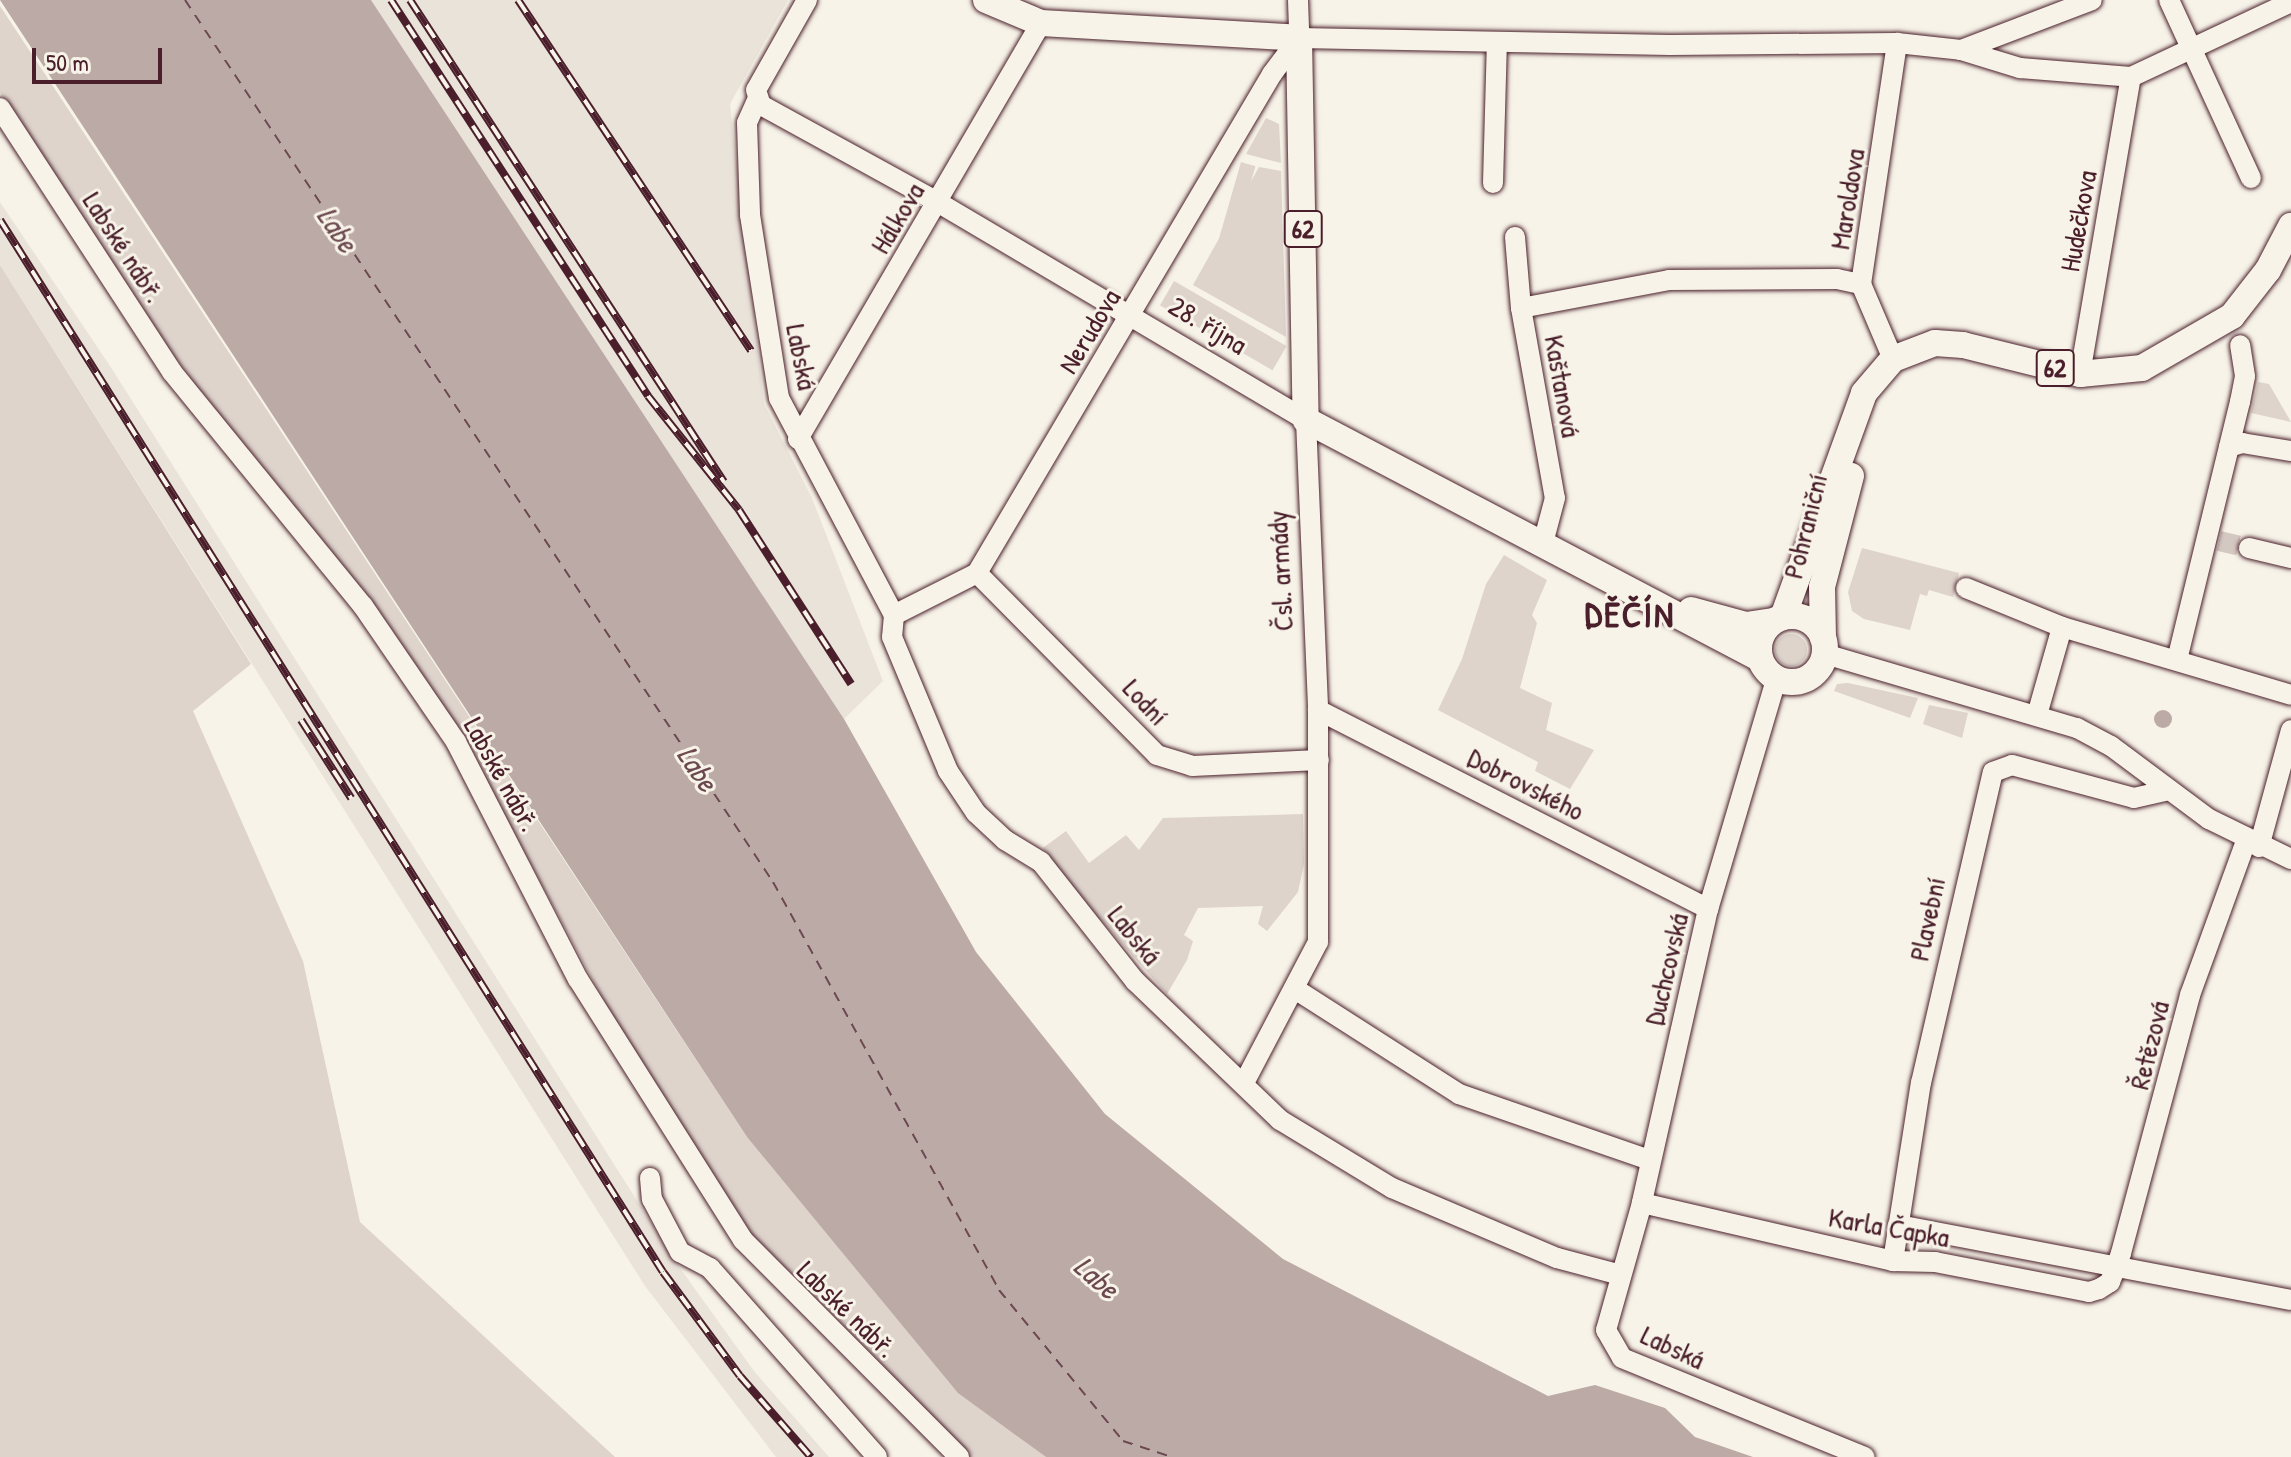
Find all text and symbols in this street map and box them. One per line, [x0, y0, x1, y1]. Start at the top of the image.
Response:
scale bar [36, 32, 166, 82]
text: 50 m [46, 46, 89, 78]
street label: Maroldova [1822, 146, 1872, 252]
street label: Hudečkova [2053, 168, 2103, 274]
street label: Hálkova [863, 177, 931, 259]
street label: Labské nábř. [76, 185, 172, 309]
water label: Labe [310, 199, 366, 259]
road number: 62 [1283, 207, 1323, 251]
street label: Nerudova [1051, 283, 1127, 379]
street label: 28. října [1163, 289, 1253, 361]
street label: Labská [779, 321, 825, 393]
street label: Kaštanová [1538, 332, 1588, 440]
road number: 62 [2035, 346, 2075, 390]
street label: Pohraniční [1776, 470, 1834, 582]
street label: Čsl. armády [1260, 510, 1300, 632]
district label: DĚČÍN [1585, 592, 1675, 636]
street label: Lodní [1116, 672, 1176, 732]
street label: Labské nábř. [457, 711, 547, 837]
water label: Labe [670, 738, 726, 798]
street label: Dobrovského [1462, 740, 1590, 828]
street label: Plavební [1902, 874, 1952, 964]
street label: Labská [1101, 899, 1169, 971]
street label: Duchcovská [1637, 910, 1695, 1028]
street label: Řetězová [2122, 997, 2176, 1093]
street label: Karla Čapka [1826, 1200, 1952, 1254]
water label: Labe [1067, 1248, 1127, 1306]
street label: Labské nábř. [790, 1254, 904, 1364]
street label: Labská [1636, 1318, 1710, 1376]

